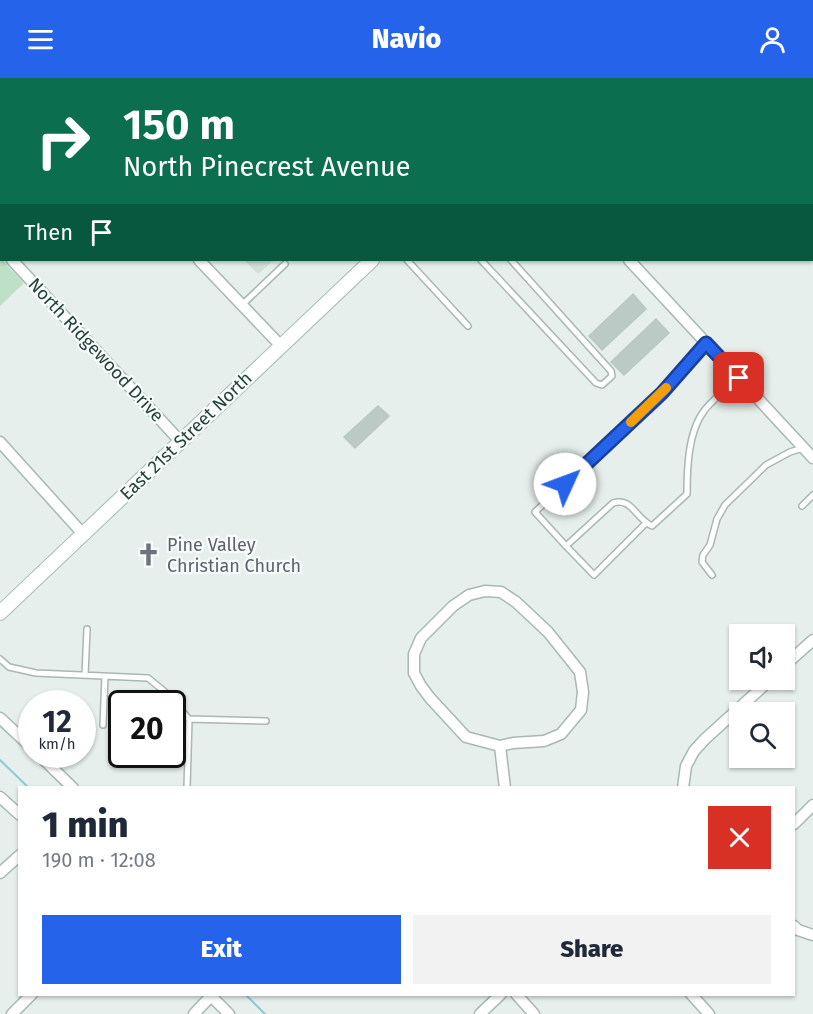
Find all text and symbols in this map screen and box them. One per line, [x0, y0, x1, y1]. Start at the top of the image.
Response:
icon: menu [24, 23, 57, 56]
text: Navio [372, 23, 441, 55]
icon: person [756, 23, 789, 56]
text: 150 m [123, 100, 235, 150]
icon: right [24, 102, 102, 180]
text: North Pinecrest Avenue [123, 151, 411, 183]
icon: arrive [85, 216, 118, 249]
text: Then [24, 219, 73, 246]
street label: North Ridgewood Drive [24, 273, 168, 427]
pin [713, 352, 764, 403]
icon: arrive [722, 361, 755, 394]
street label: East 21st Street North [115, 367, 257, 505]
position arrow [533, 452, 597, 516]
place label: Pine Valley Christian Church [167, 534, 301, 577]
church icon: Pine Valley Christian Church [136, 542, 162, 568]
map controls [729, 624, 795, 768]
button: sound [729, 624, 795, 690]
speed limit sign: 20 [108, 690, 186, 768]
button: search [729, 702, 795, 768]
text: 12 [42, 704, 72, 740]
text: km/h [38, 735, 76, 753]
text: 1 min [42, 803, 128, 847]
button: close [708, 806, 771, 869]
text: 190 m · 12:08 [42, 848, 156, 872]
button: Exit [42, 915, 401, 984]
button: Share [413, 915, 771, 984]

